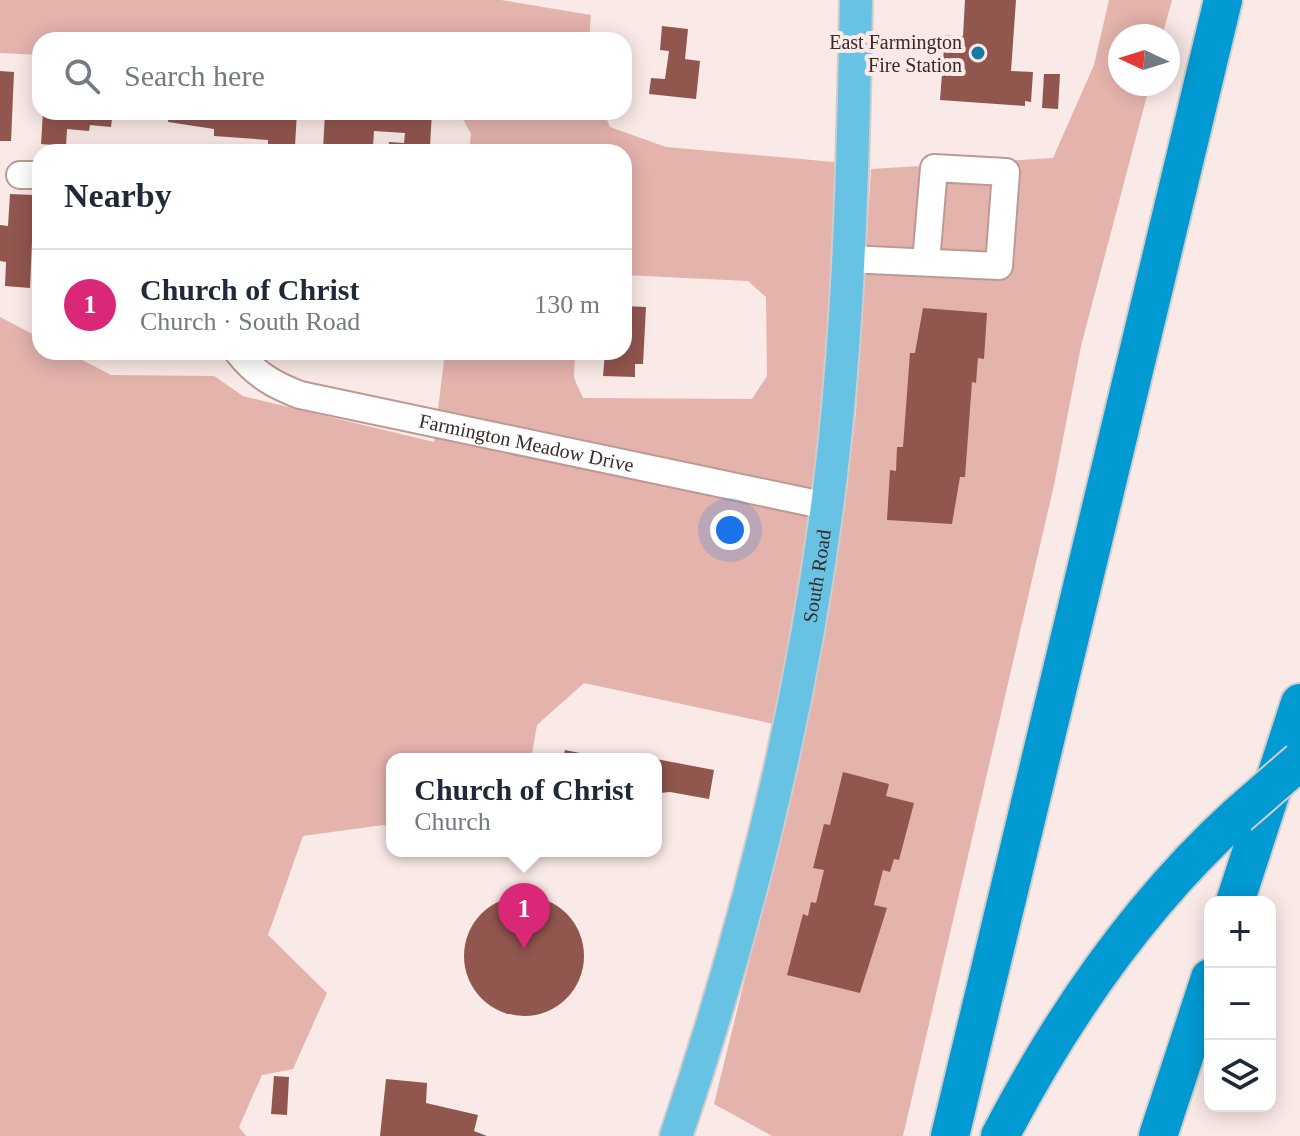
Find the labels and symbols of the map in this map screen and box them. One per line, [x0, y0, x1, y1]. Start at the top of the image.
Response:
north arrow [1108, 24, 1180, 96]
place label: East Farmington Fire Station [829, 31, 962, 76]
marker: East Farmington Fire Station [969, 44, 987, 62]
street label: Farmington Meadow Drive [417, 409, 636, 476]
your location [710, 510, 750, 550]
street label: South Road [798, 528, 835, 624]
pin: 1 [498, 883, 550, 949]

